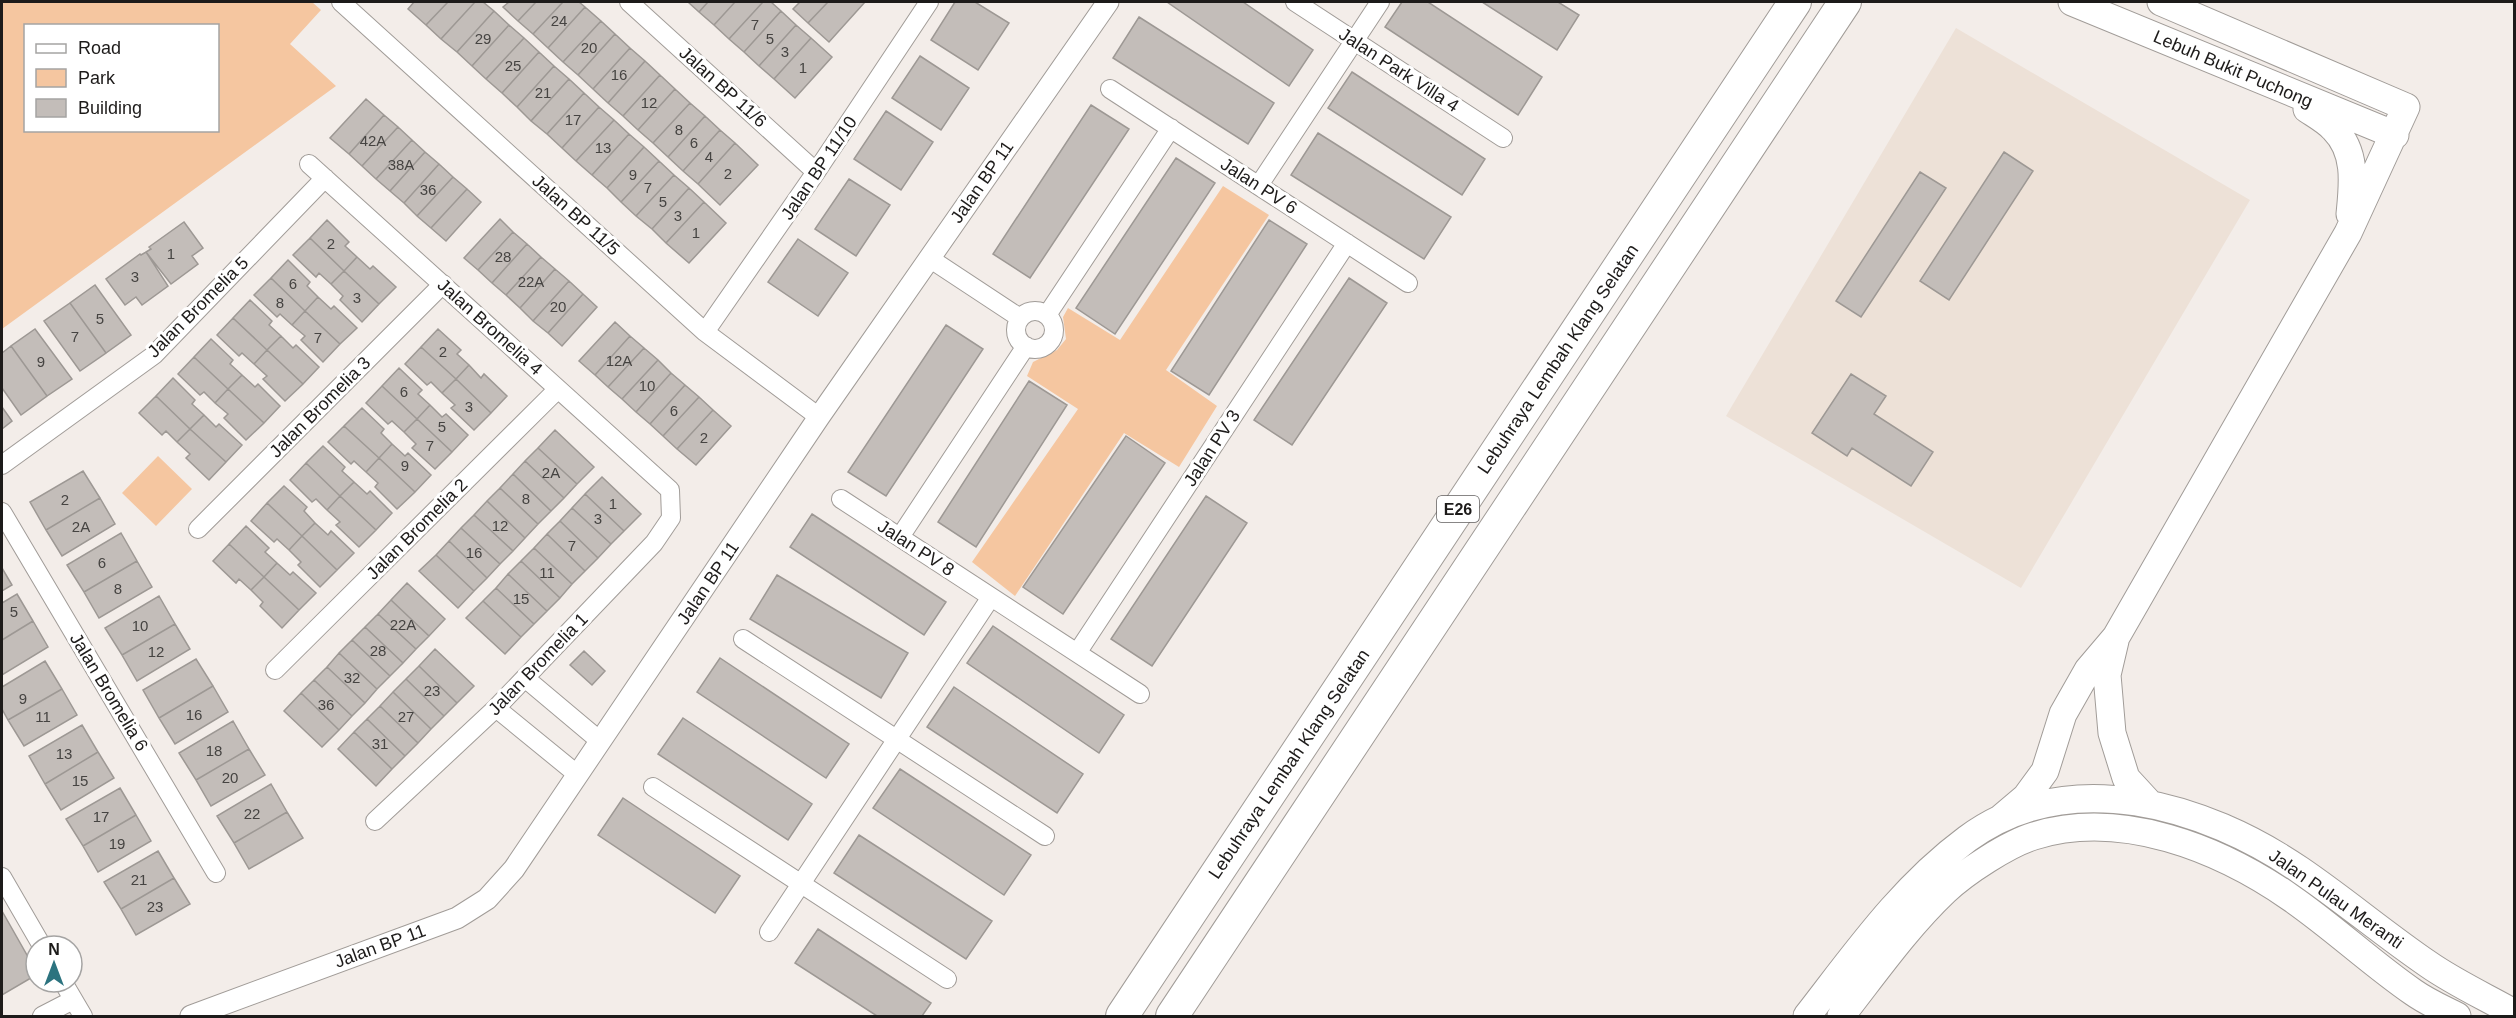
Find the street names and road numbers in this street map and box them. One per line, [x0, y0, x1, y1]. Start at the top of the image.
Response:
street label: Jalan Park Villa 4 [1335, 24, 1463, 116]
street label: Lebuh Bukit Puchong [2150, 26, 2316, 112]
street label: Jalan BP 11/6 [675, 43, 771, 131]
street label: Jalan BP 11/10 [777, 112, 861, 224]
street label: Jalan BP 11 [946, 137, 1018, 227]
street label: Jalan PV 6 [1217, 154, 1301, 218]
street label: Jalan BP 11/5 [528, 171, 624, 259]
street label: Lebuhraya Lembah Klang Selatan [1474, 241, 1642, 477]
street label: Jalan Bromelia 5 [144, 253, 252, 361]
street label: Jalan Bromelia 4 [433, 275, 547, 379]
street label: Jalan Bromelia 3 [266, 353, 374, 461]
street label: Jalan PV 3 [1180, 406, 1244, 490]
street label: Jalan Bromelia 2 [363, 475, 471, 583]
road number: E26 [1437, 496, 1479, 522]
street label: Jalan PV 8 [874, 516, 958, 580]
street label: Jalan BP 11 [673, 538, 743, 628]
street label: Jalan Bromelia 1 [484, 609, 592, 719]
street label: Jalan Bromelia 6 [66, 629, 152, 755]
street label: Lebuhraya Lembah Klang Selatan [1205, 646, 1373, 882]
street label: Jalan Pulau Meranti [2265, 845, 2407, 953]
street label: Jalan BP 11 [332, 920, 428, 972]

